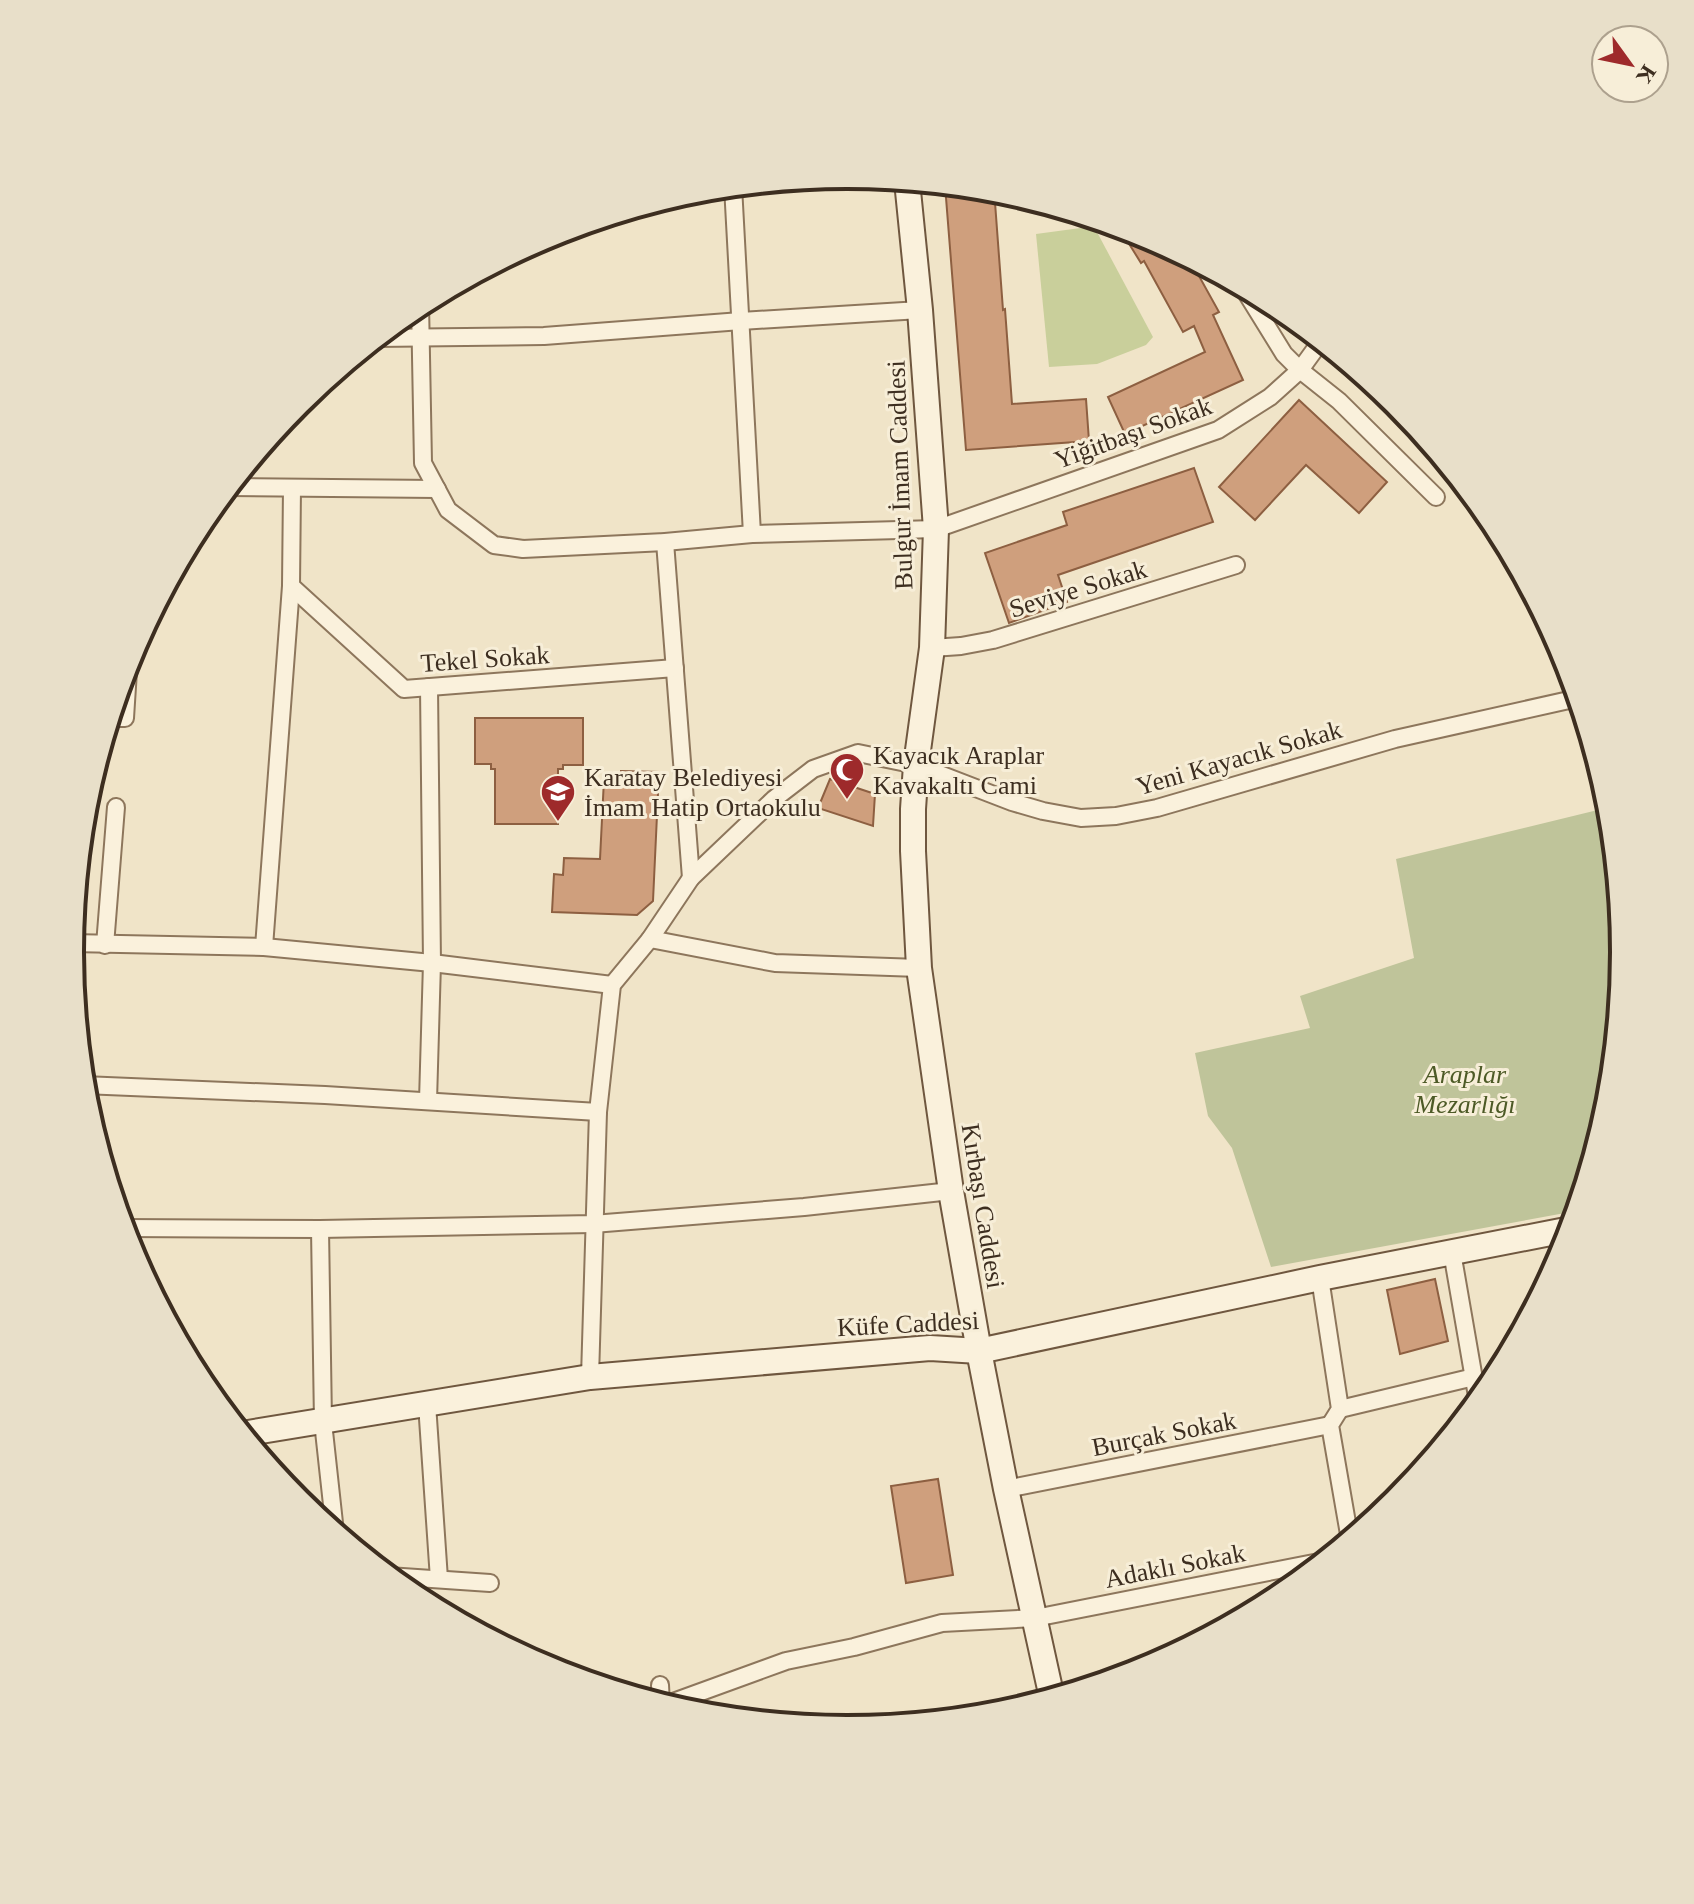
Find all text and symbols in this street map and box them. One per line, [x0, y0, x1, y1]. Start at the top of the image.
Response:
north arrow [1590, 24, 1670, 104]
text: K [1631, 61, 1662, 89]
street label: Bulgur İmam Caddesi [882, 360, 918, 590]
street label: Yiğitbaşı Sokak [1050, 391, 1216, 475]
street label: Seviye Sokak [1006, 554, 1150, 624]
street label: Tekel Sokak [420, 640, 550, 678]
street label: Yeni Kayacık Sokak [1133, 715, 1345, 801]
place label: Kayacık Araplar Kavakaltı Cami [873, 741, 1044, 800]
mosque icon: Kayacık Araplar Kavakaltı Cami [828, 751, 866, 801]
place label: Karatay Belediyesi İmam Hatip Ortaokulu [584, 763, 821, 822]
school or university icon: Karatay Belediyesi İmam Hatip Ortaokulu [539, 773, 577, 823]
park label: Araplar Mezarlığı [1413, 1060, 1516, 1119]
street label: Kırbaşı Caddesi [956, 1121, 1010, 1291]
street label: Küfe Caddesi [836, 1306, 980, 1342]
street label: Burçak Sokak [1089, 1406, 1239, 1462]
street label: Adaklı Sokak [1102, 1538, 1248, 1594]

